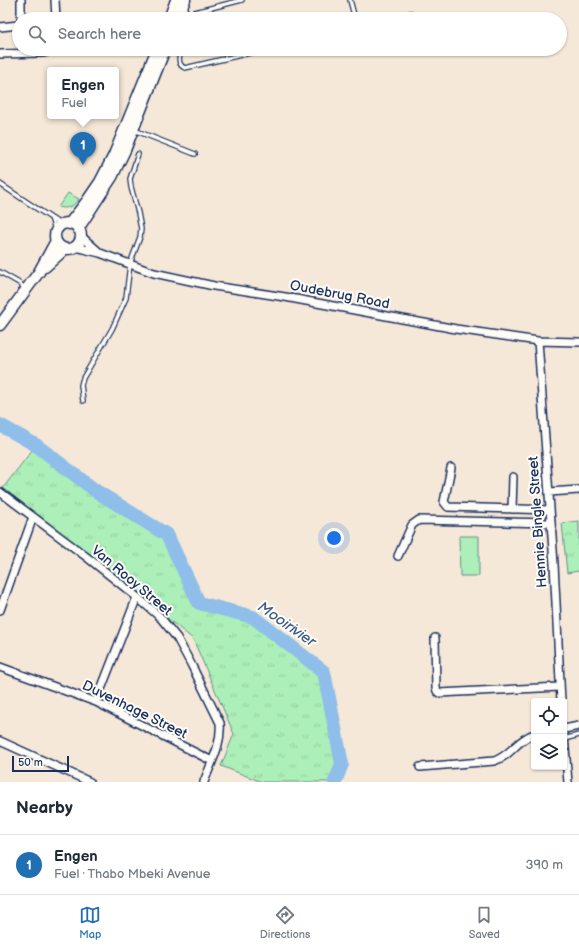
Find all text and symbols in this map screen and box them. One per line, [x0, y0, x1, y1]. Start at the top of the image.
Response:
search box [12, 12, 567, 56]
icon: search [26, 23, 48, 45]
text: Search here [58, 25, 141, 44]
popup [47, 67, 119, 119]
text: Engen [61, 76, 105, 95]
text: Fuel [61, 95, 87, 111]
pin: 1 [70, 132, 96, 165]
street label: Oudebrug Road [289, 276, 391, 312]
street label: Hennie Bingle Street [524, 455, 551, 588]
your location [324, 528, 344, 548]
street label: Van Rooy Street [88, 542, 176, 620]
water label: Mooirivier [254, 597, 321, 652]
street label: Duvenhage Street [79, 677, 191, 743]
map controls [531, 698, 567, 770]
button: locate [531, 698, 567, 734]
button: layers [531, 734, 567, 770]
scale bar [12, 754, 69, 773]
text: 50 m [18, 756, 43, 769]
text: Nearby [16, 798, 73, 818]
text: Engen [54, 847, 98, 866]
text: 1 [26, 857, 32, 873]
text: 390 m [526, 857, 563, 873]
text: Fuel · Thabo Mbeki Avenue [54, 866, 211, 882]
tab: Map [79, 904, 101, 941]
tab: Directions [260, 904, 310, 941]
tab: Saved [469, 904, 500, 941]

